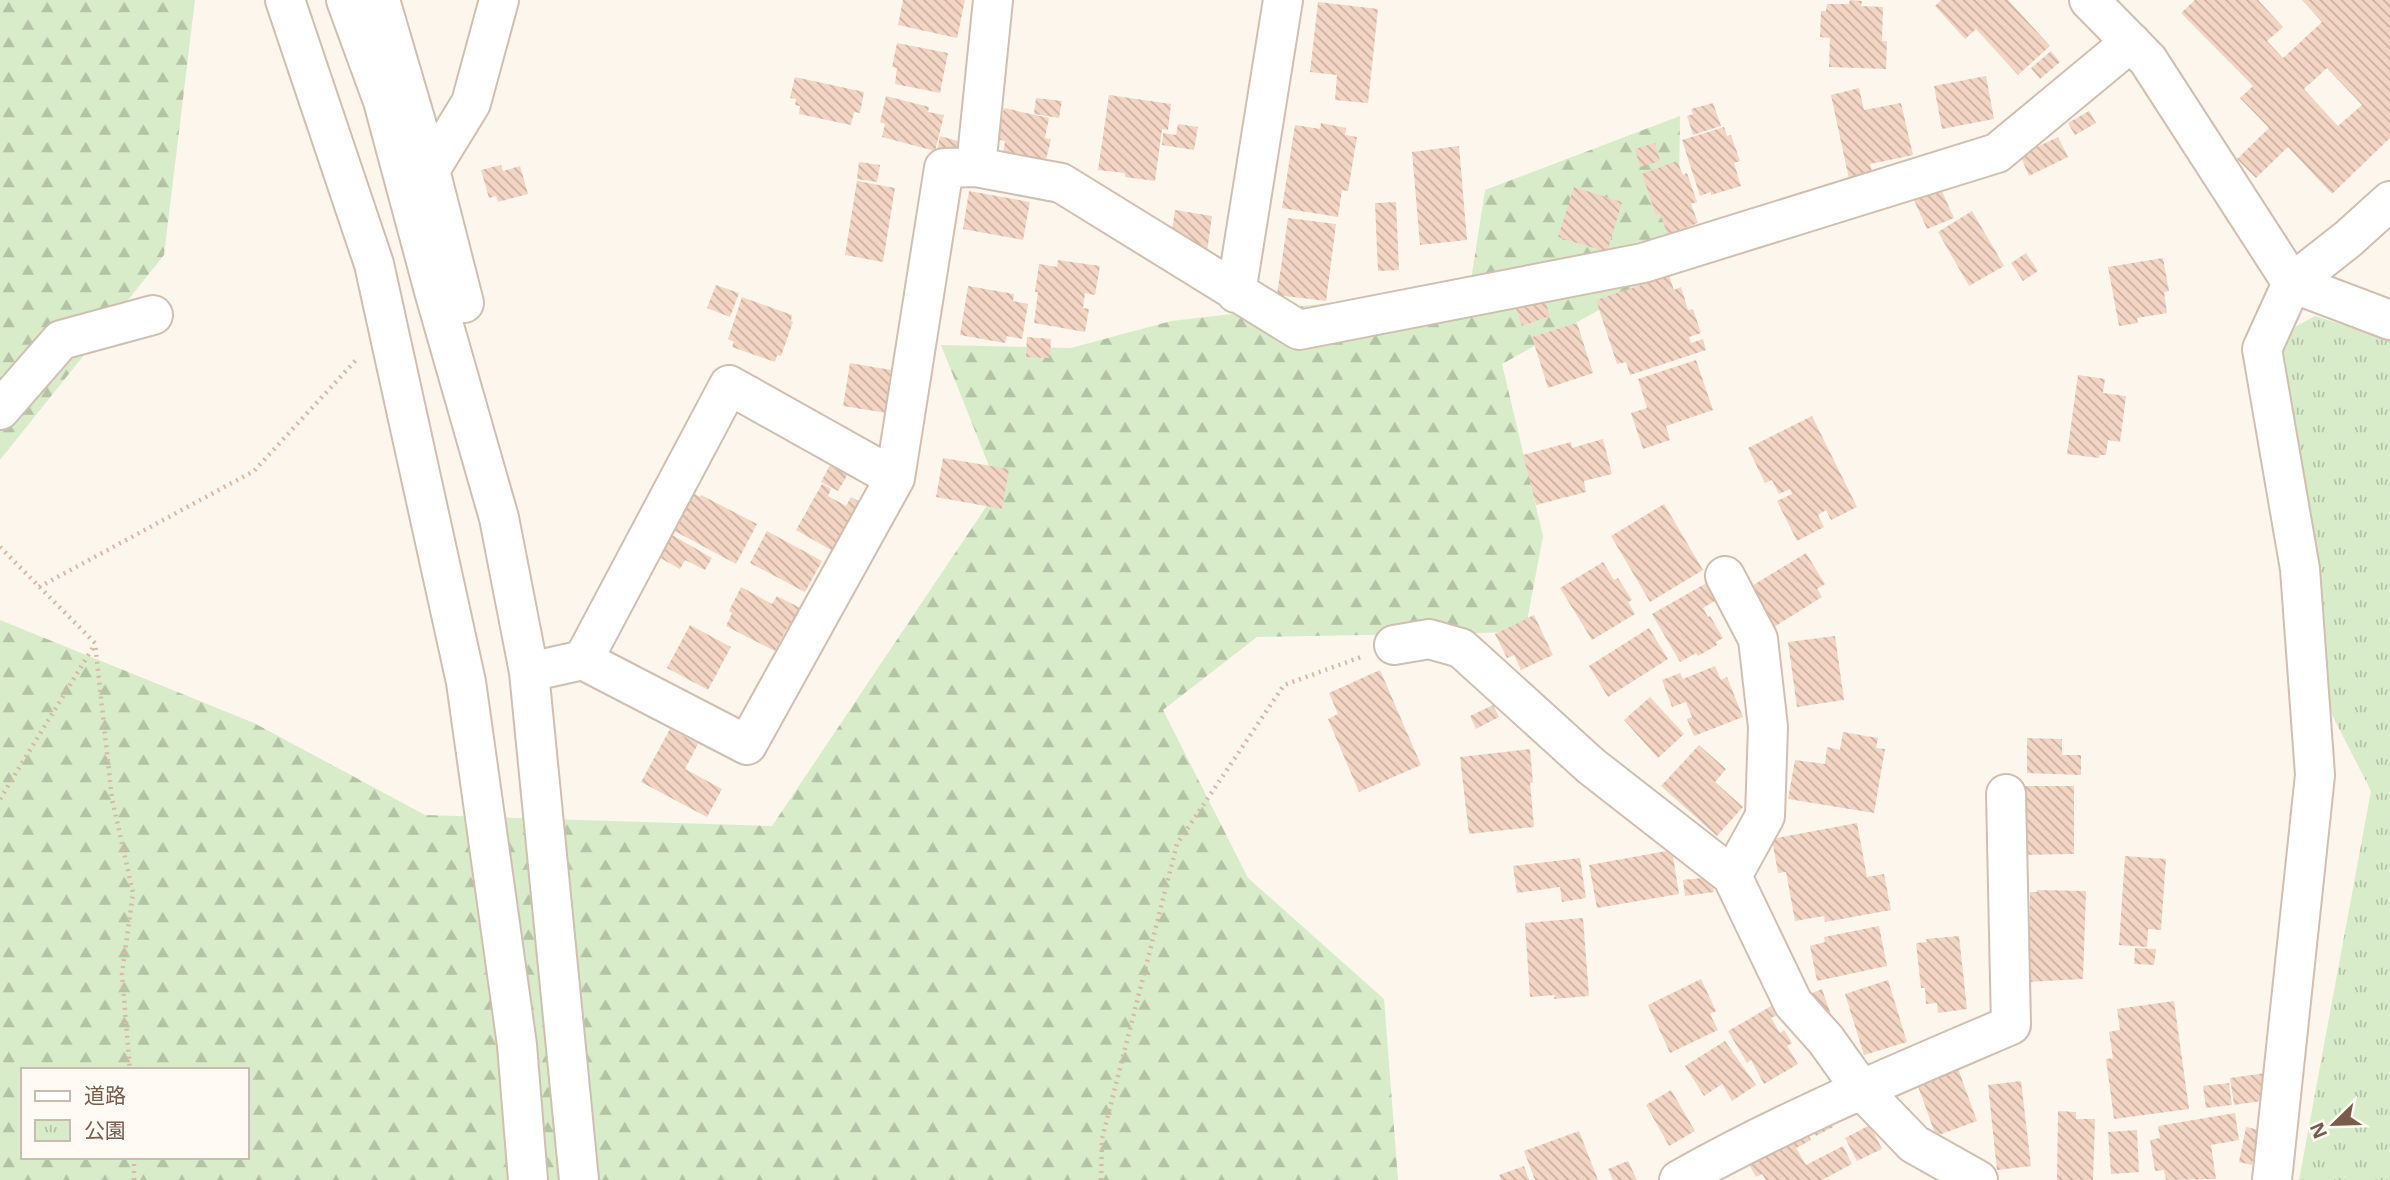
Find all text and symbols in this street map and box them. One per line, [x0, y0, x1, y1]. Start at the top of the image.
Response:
legend [21, 1068, 248, 1159]
text: 道路 [84, 1081, 126, 1109]
north arrow [2299, 1089, 2369, 1159]
text: 公園 [84, 1116, 126, 1144]
text: N [2303, 1118, 2333, 1143]

